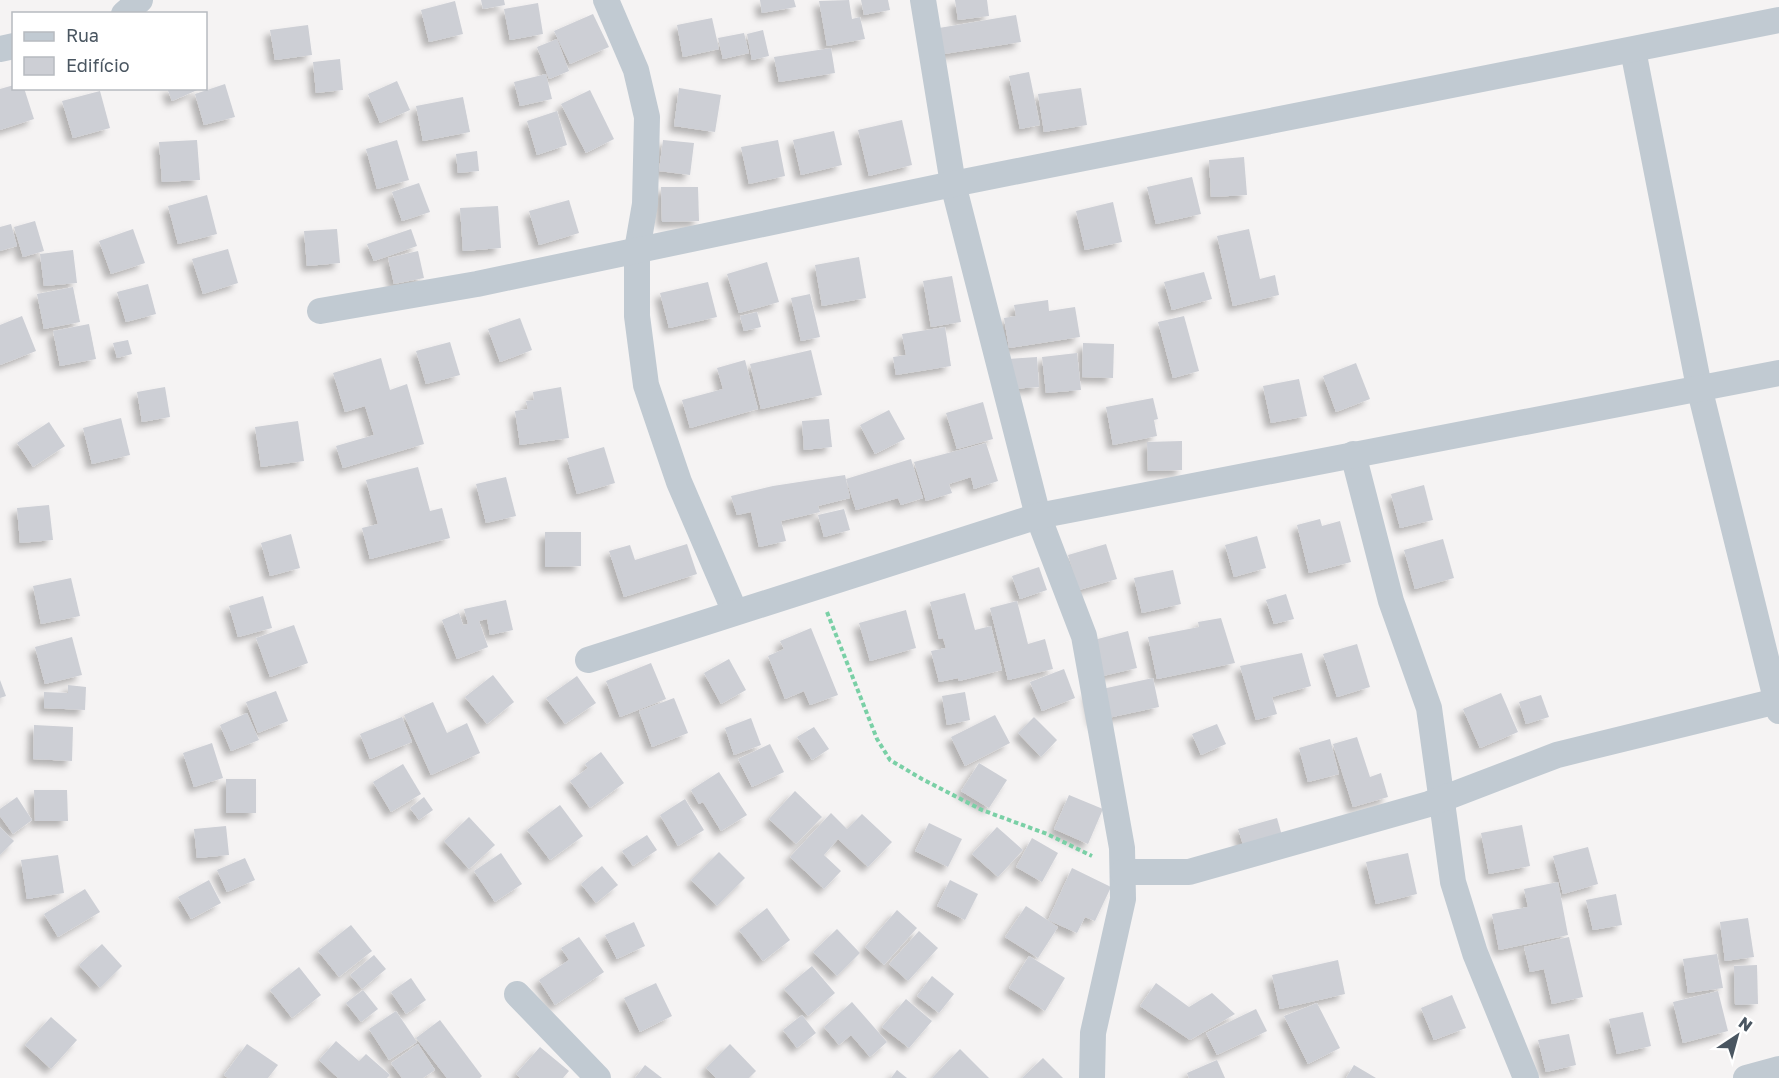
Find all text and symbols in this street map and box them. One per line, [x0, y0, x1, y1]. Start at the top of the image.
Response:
legend [12, 12, 207, 90]
text: Rua [66, 24, 99, 46]
text: Edifício [66, 54, 130, 76]
north arrow [1707, 1006, 1767, 1066]
text: N [1735, 1012, 1757, 1036]

